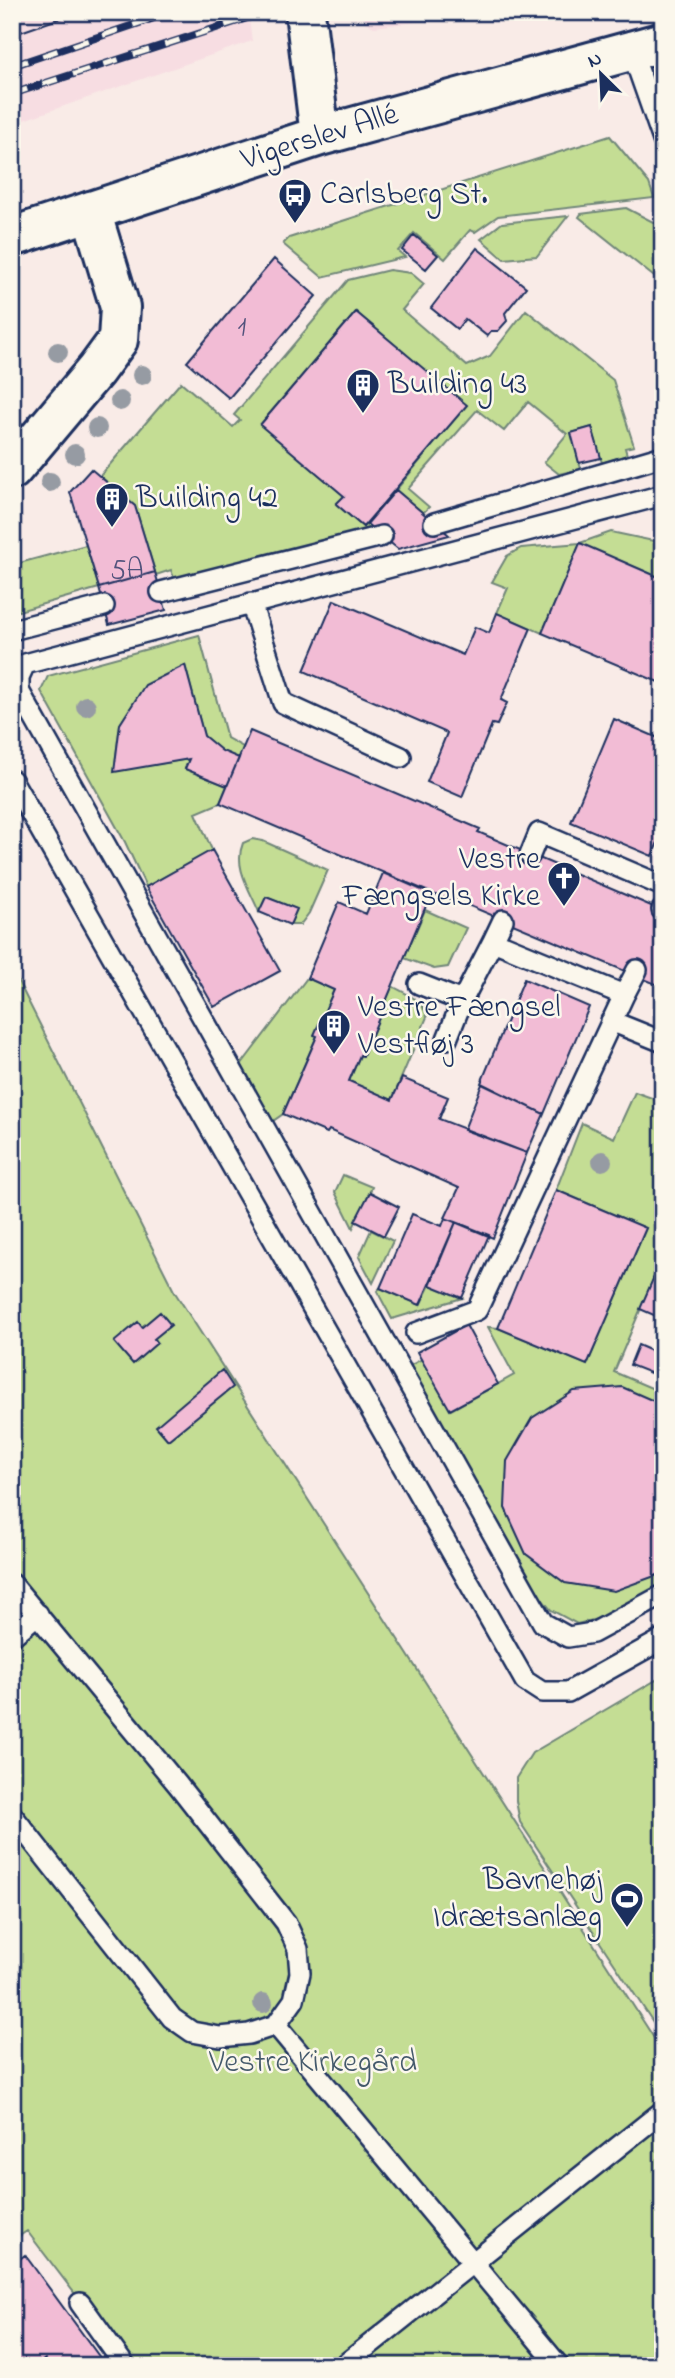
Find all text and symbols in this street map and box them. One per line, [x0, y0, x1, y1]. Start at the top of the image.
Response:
north arrow [566, 38, 636, 108]
text: N [584, 46, 607, 76]
street label: Vigerslev Allé [235, 92, 405, 184]
place label: Carlsberg St. [320, 172, 488, 219]
bus stop icon: Carlsberg St. [276, 176, 314, 225]
house number: 1 [238, 308, 247, 349]
place label: Building 43 [387, 362, 527, 409]
building icon: Building 43 [344, 366, 382, 415]
place label: Building 42 [135, 476, 278, 523]
building icon: Building 42 [93, 480, 131, 529]
house number: 5A [110, 551, 144, 592]
place label: Vestre Fængsels Kirke [341, 837, 541, 921]
church icon: Vestre Fængsels Kirke [545, 859, 583, 908]
place label: Vestre Fængsel Vestfløj 3 [357, 985, 561, 1069]
building icon: Vestre Fængsel Vestfløj 3 [315, 1007, 353, 1056]
place label: Bavnehøj Idrætsanlæg [433, 1858, 603, 1942]
sports icon: Bavnehøj Idrætsanlæg [608, 1880, 646, 1929]
park label: Vestre Kirkegård [208, 2040, 417, 2087]

